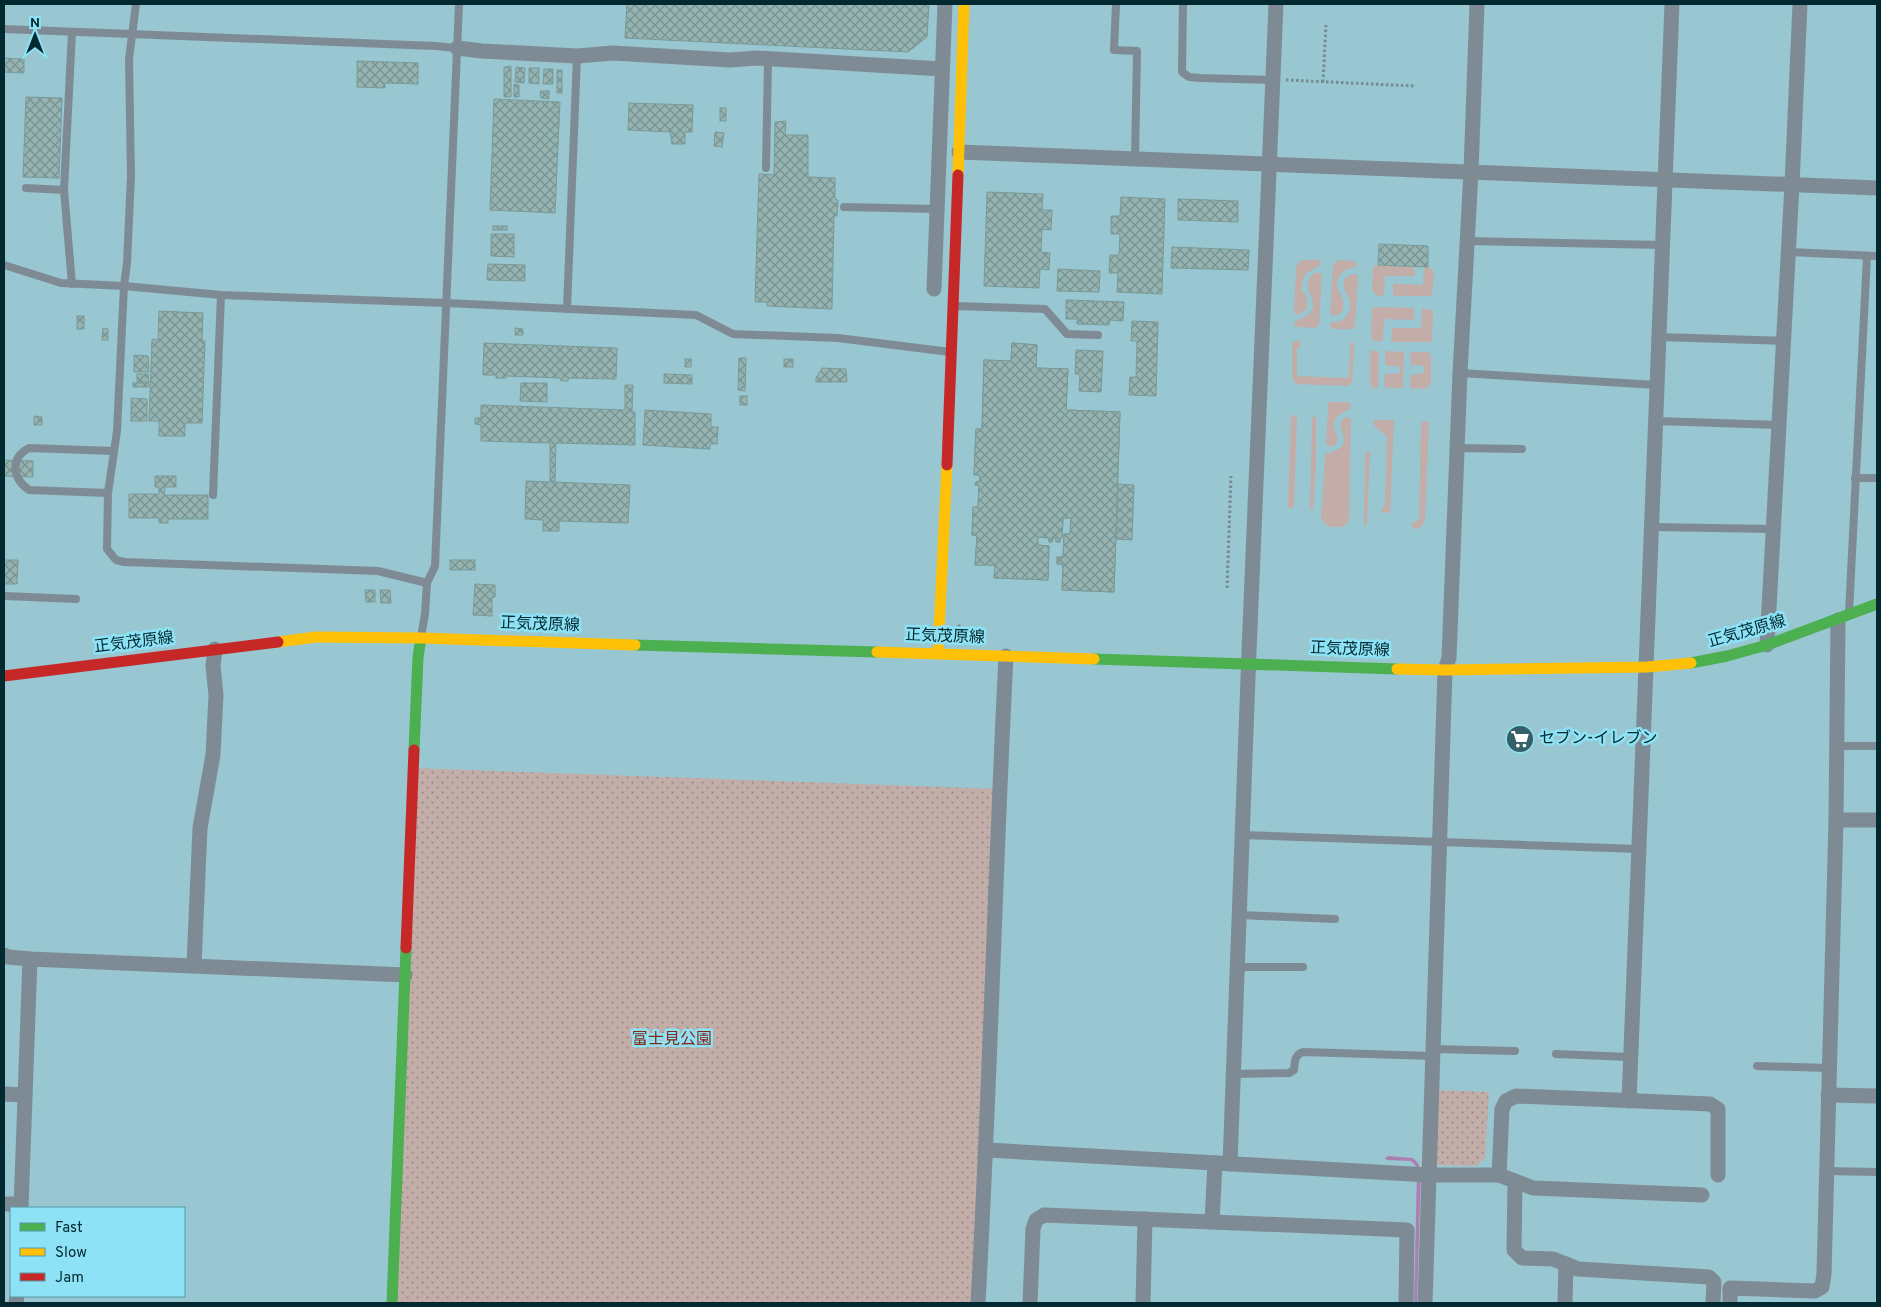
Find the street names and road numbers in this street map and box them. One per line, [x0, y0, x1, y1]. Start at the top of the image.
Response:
street label: 正気茂原線 [1706, 611, 1788, 653]
street label: 正気茂原線 [500, 614, 580, 636]
street label: 正気茂原線 [905, 626, 985, 648]
street label: 正気茂原線 [93, 628, 175, 658]
street label: 正気茂原線 [1310, 639, 1390, 661]

